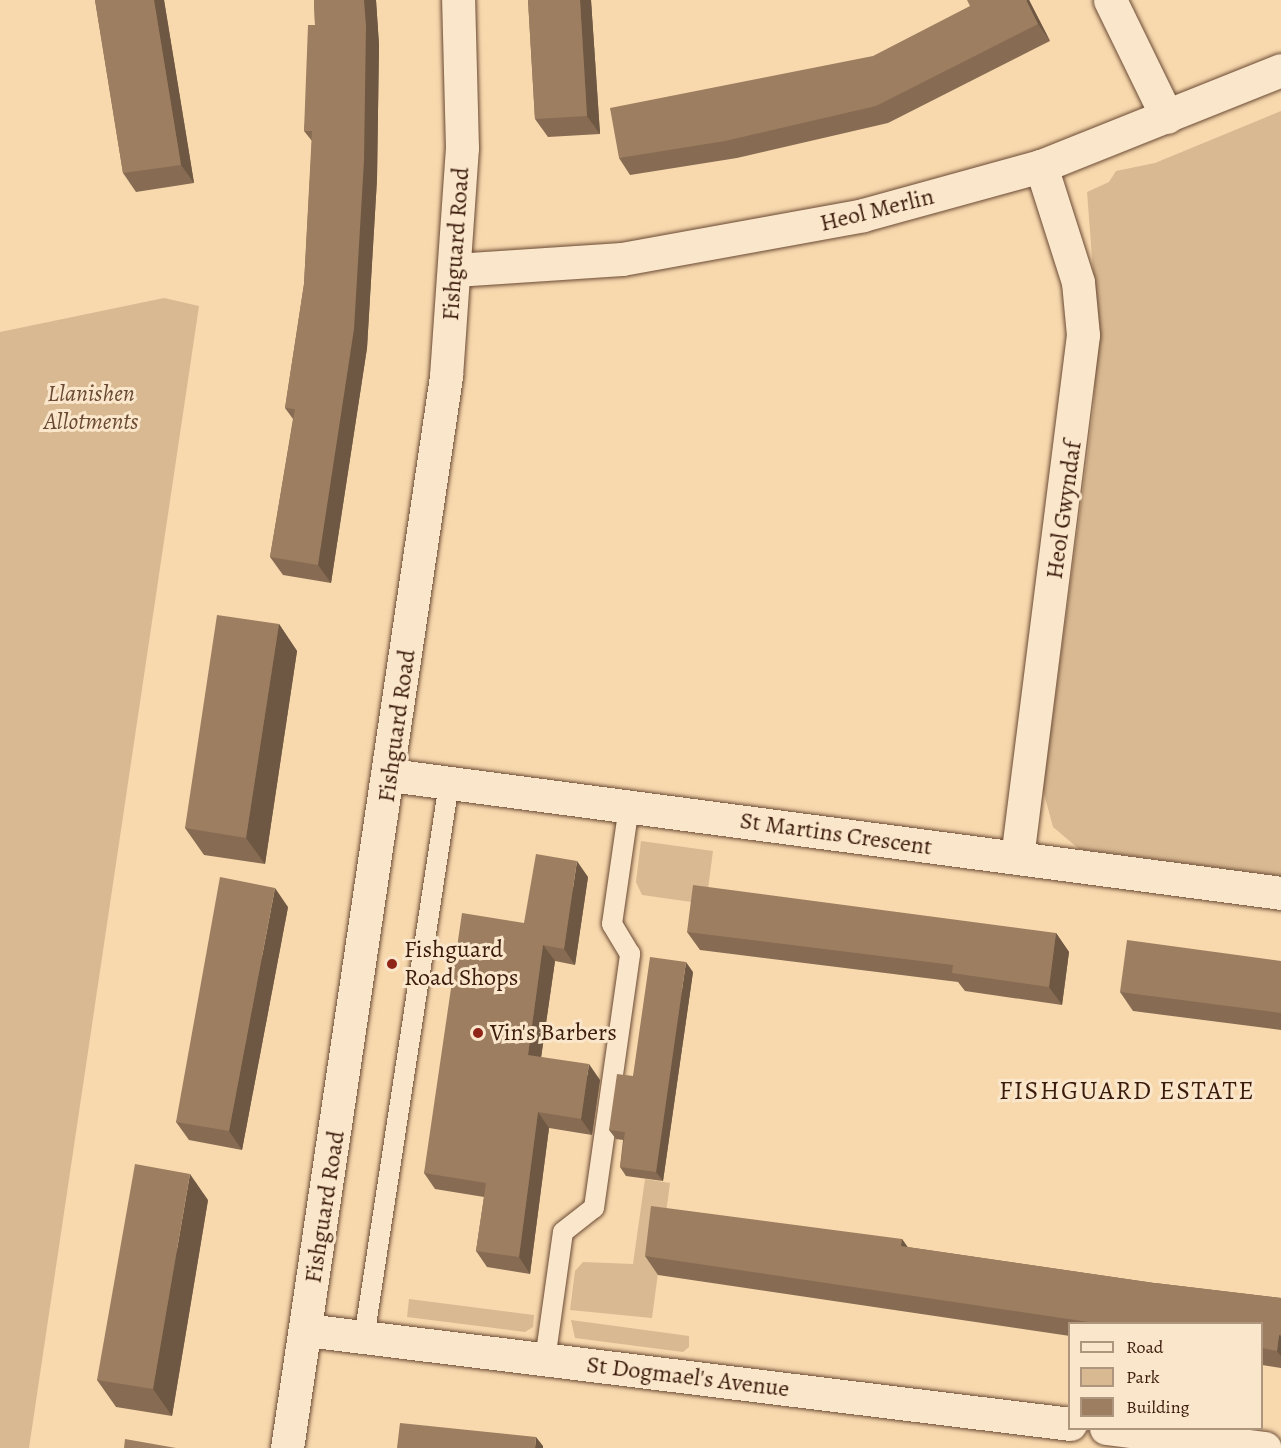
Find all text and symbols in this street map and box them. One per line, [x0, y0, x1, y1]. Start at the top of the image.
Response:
street label: Fishguard Road [436, 166, 476, 322]
street label: Heol Merlin [817, 182, 937, 238]
park label: Llanishen Allotments [44, 380, 138, 436]
street label: Heol Gwyndaf [1040, 439, 1088, 581]
street label: Fishguard Road [372, 648, 422, 804]
street label: St Martins Crescent [738, 806, 934, 862]
place label: Fishguard Road Shops [404, 936, 518, 992]
marker: Fishguard Road Shops [385, 957, 399, 971]
place label: Vin's Barbers [490, 1019, 617, 1047]
marker: Vin's Barbers [471, 1026, 485, 1040]
district label: FISHGUARD ESTATE [999, 1075, 1255, 1107]
street label: Fishguard Road [299, 1129, 351, 1285]
legend [1068, 1322, 1263, 1430]
text: Road [1126, 1335, 1163, 1359]
street label: St Dogmael's Avenue [585, 1350, 791, 1404]
text: Park [1126, 1365, 1160, 1389]
text: Building [1126, 1395, 1190, 1419]

